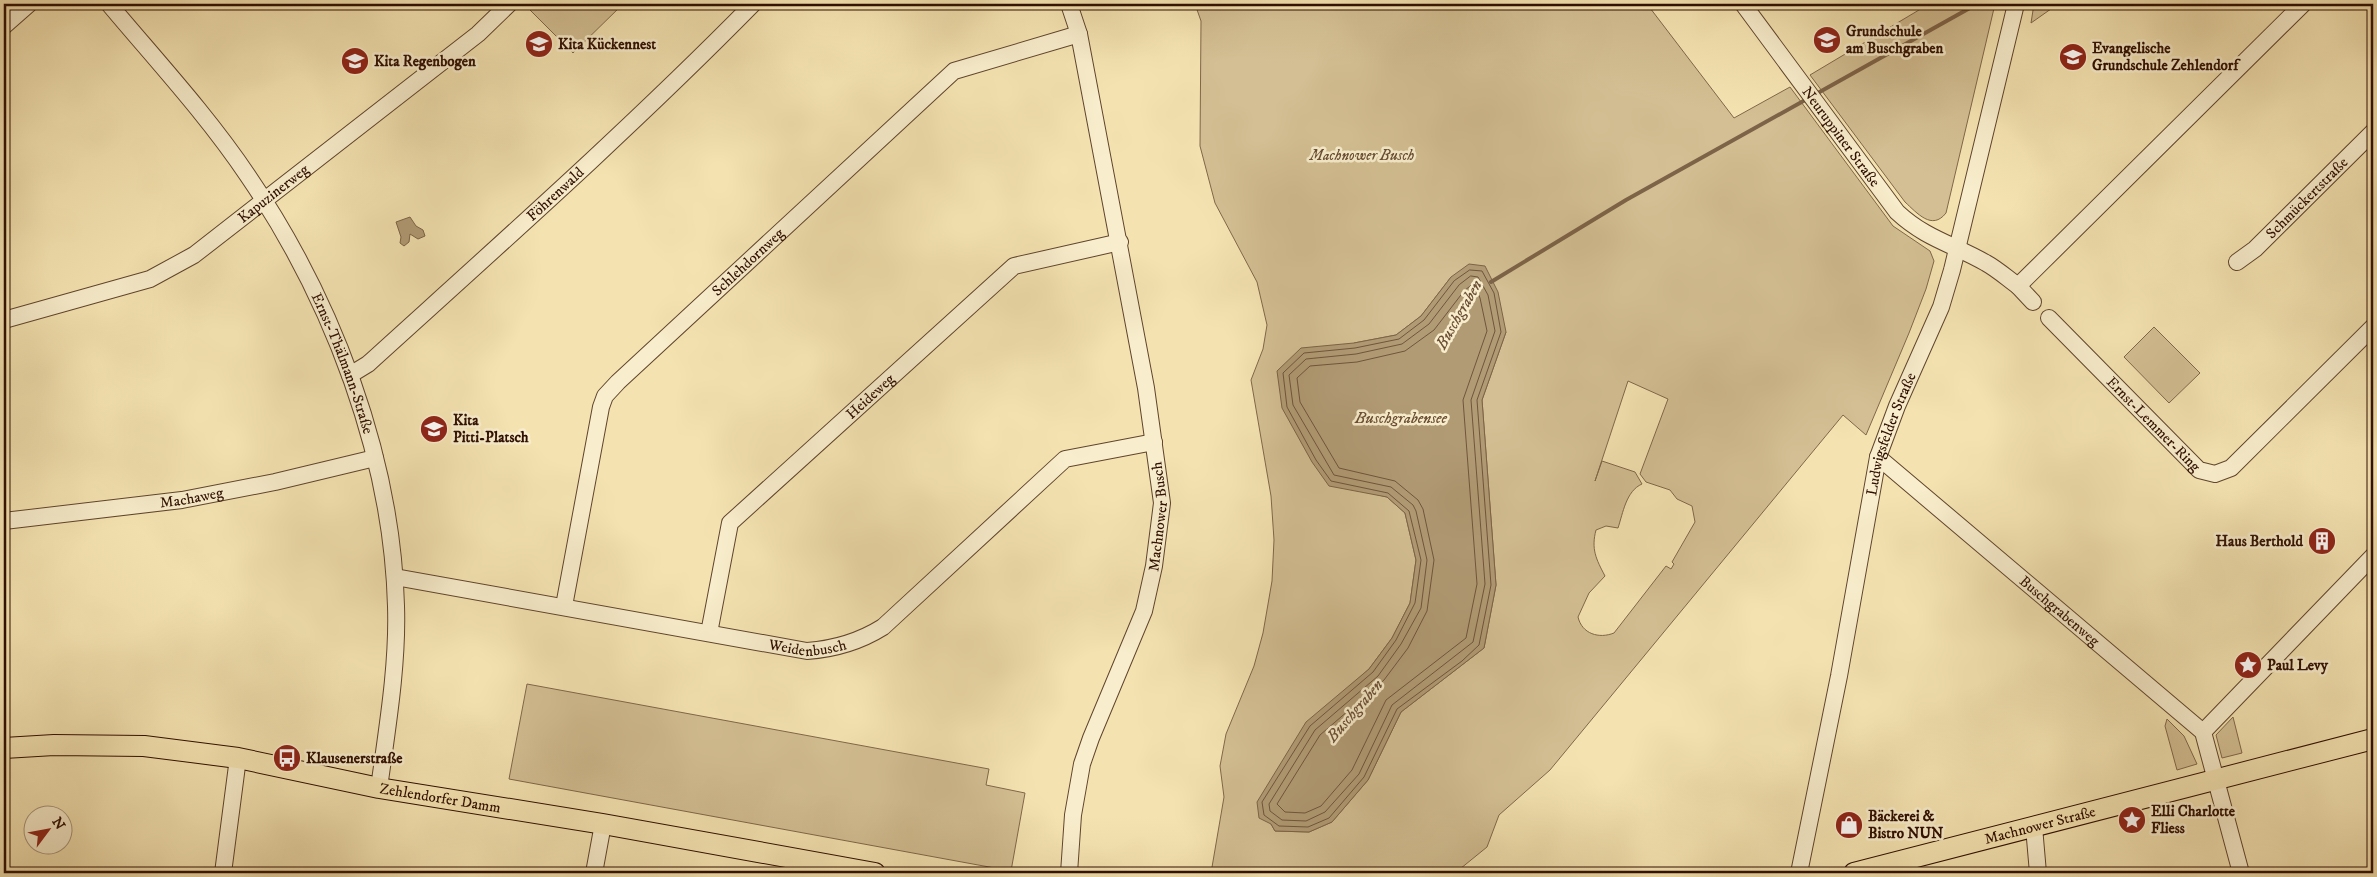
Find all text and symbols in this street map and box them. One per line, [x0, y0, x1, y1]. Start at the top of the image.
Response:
place label: Grundschule am Buschgraben [1846, 22, 1943, 58]
school or university icon: Grundschule am Buschgraben [1812, 25, 1842, 55]
school or university icon: Kita Kückennest [524, 29, 554, 59]
place label: Kita Kückennest [558, 35, 656, 54]
place label: Evangelische Grundschule Zehlendorf [2092, 39, 2241, 75]
school or university icon: Evangelische Grundschule Zehlendorf [2058, 42, 2088, 72]
school or university icon: Kita Regenbogen [340, 46, 370, 76]
place label: Kita Regenbogen [374, 52, 476, 71]
street label: Neuruppiner Straße [1797, 83, 1884, 191]
park label: Machnower Busch [1309, 146, 1415, 165]
street label: Schmückertstraße [2262, 153, 2352, 243]
street label: Kapuzinerweg [234, 160, 313, 227]
street label: Föhrenwald [523, 163, 589, 225]
street label: Schlehdornweg [708, 224, 789, 300]
water label: Buschgraben [1431, 277, 1487, 353]
street label: Ernst-Thälmann-Straße [307, 290, 377, 436]
street label: Heideweg [842, 369, 899, 423]
street label: Ludwigsfelder Straße [1862, 370, 1921, 497]
street label: Ernst-Lemmer-Ring [2102, 373, 2205, 477]
water label: Buschgrabensee [1354, 408, 1448, 428]
place label: Kita Pitti-Platsch [453, 411, 529, 447]
school or university icon: Kita Pitti-Platsch [419, 414, 449, 444]
street label: Machnower Busch [1144, 460, 1172, 572]
street label: Machaweg [159, 483, 226, 513]
building icon: Haus Berthold [2307, 526, 2337, 556]
place label: Haus Berthold [2215, 532, 2304, 551]
street label: Buschgrabenweg [2015, 572, 2104, 651]
street label: Weidenbusch [766, 635, 849, 661]
place icon: Paul Levy [2233, 650, 2263, 680]
place label: Paul Levy [2267, 656, 2329, 675]
water label: Buschgraben [1322, 675, 1387, 747]
bus stop icon: Klausenerstraße [272, 743, 302, 773]
place label: Klausenerstraße [306, 749, 403, 768]
street label: Zehlendorfer Damm [378, 779, 502, 817]
street label: Machnower Straße [1982, 802, 2098, 849]
place label: Elli Charlotte Fliess [2151, 802, 2236, 838]
north arrow [22, 804, 72, 854]
place icon: Elli Charlotte Fliess [2117, 805, 2147, 835]
place label: Bäckerei & Bistro NUN [1868, 807, 1944, 843]
shop icon: Bäckerei & Bistro NUN [1834, 810, 1864, 840]
text: N [47, 814, 69, 834]

